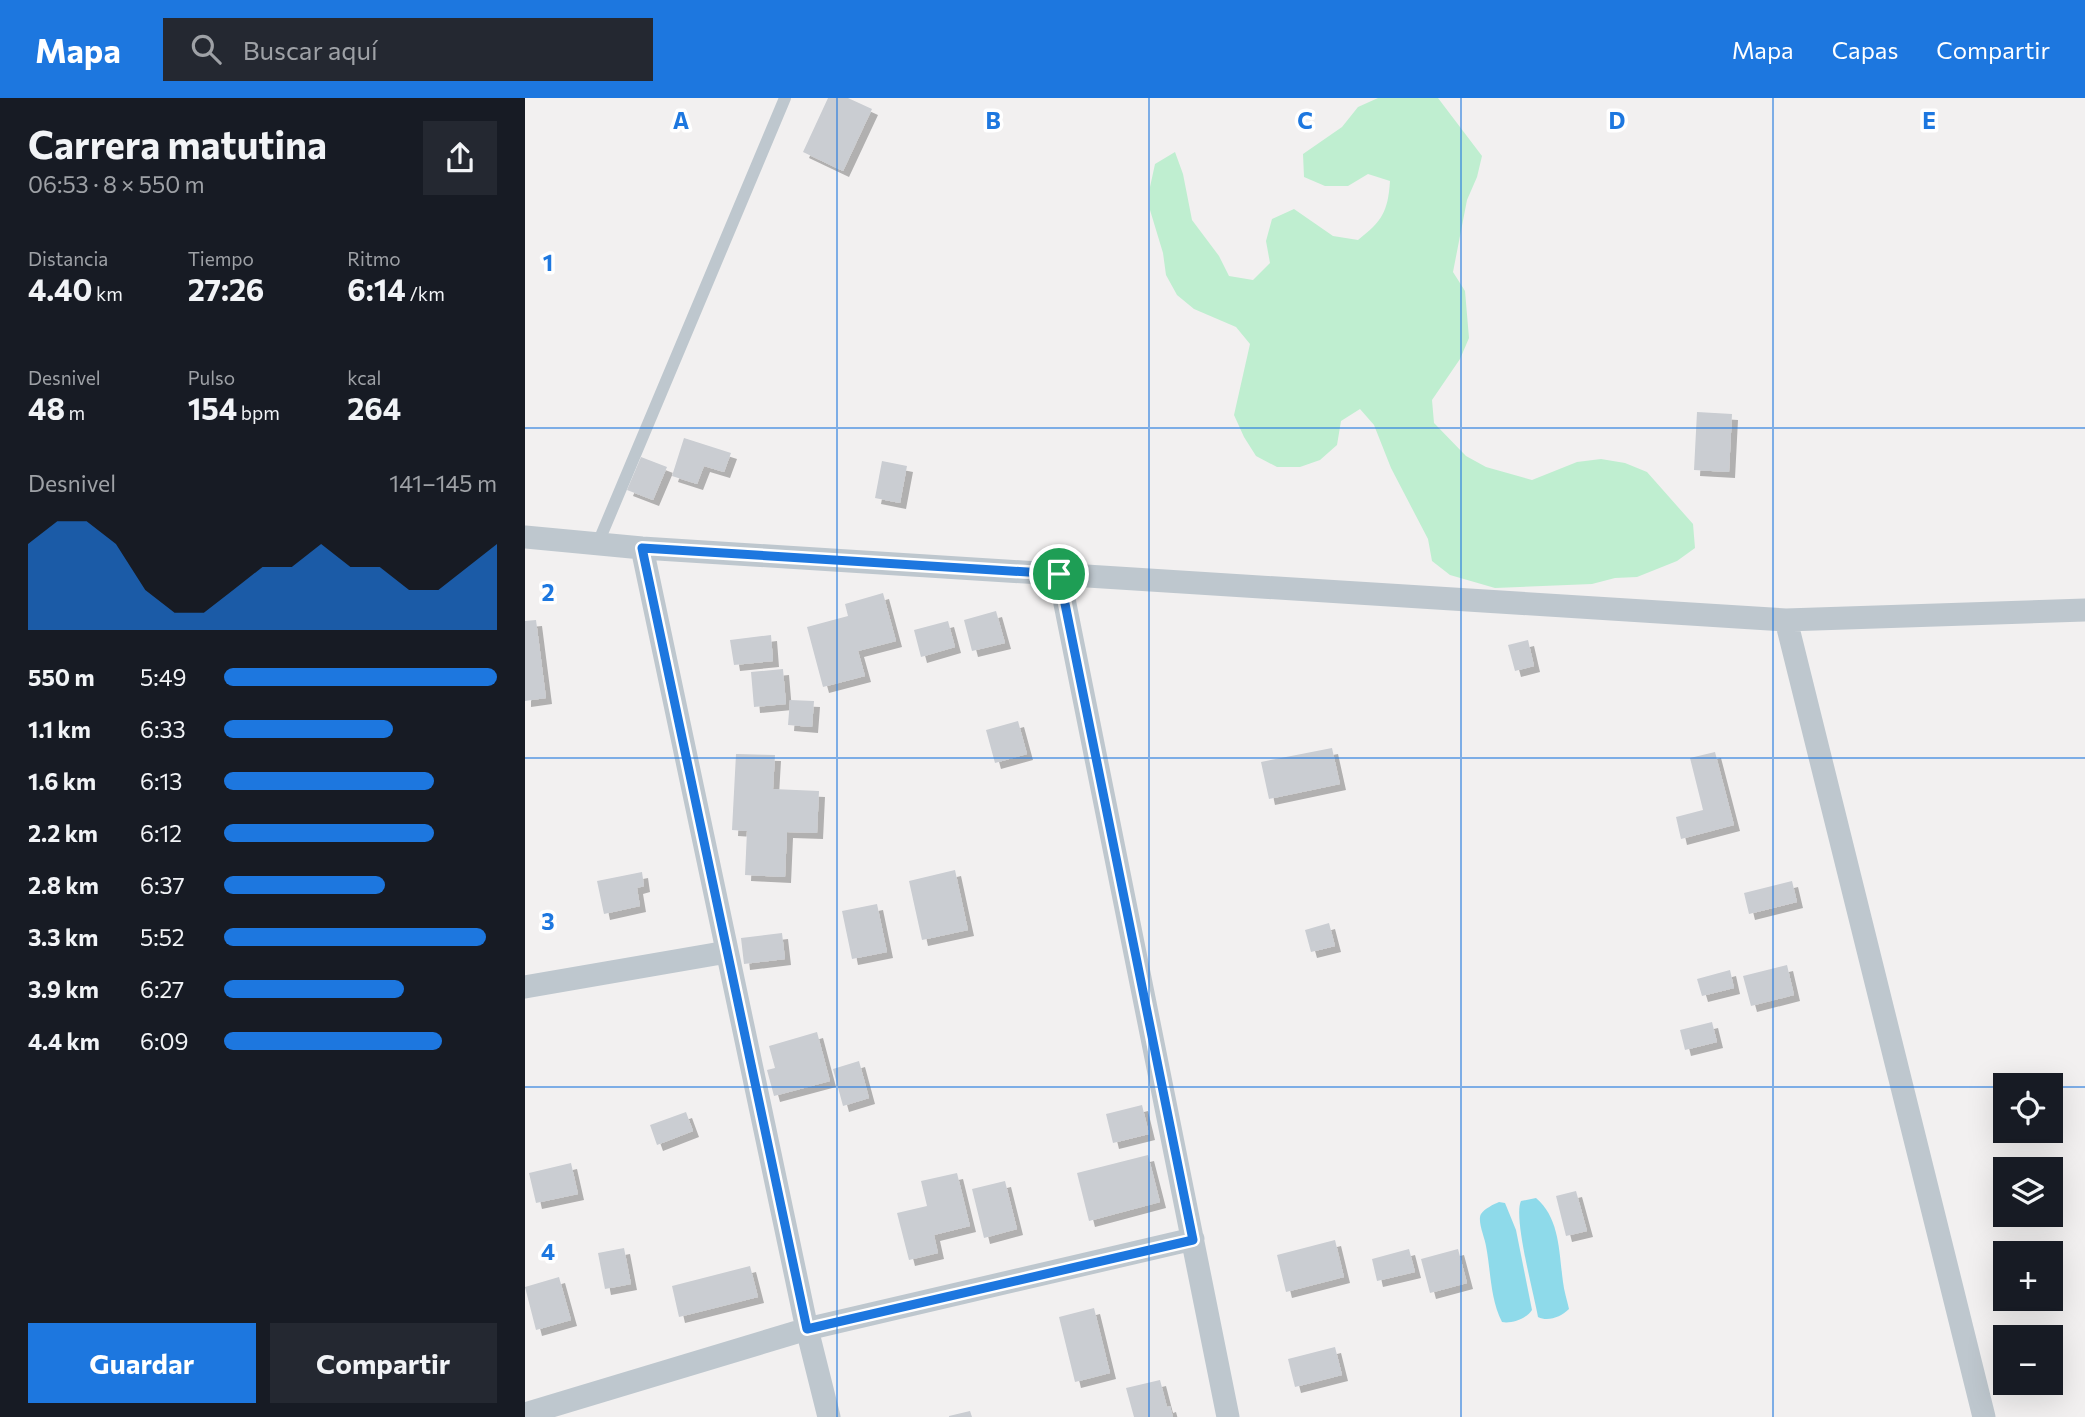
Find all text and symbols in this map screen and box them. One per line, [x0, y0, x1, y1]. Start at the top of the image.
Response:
search box [163, 18, 653, 81]
text: Mapa [35, 29, 121, 70]
icon: search [187, 30, 225, 68]
text: Buscar aquí [243, 34, 378, 65]
text: Mapa [1732, 35, 1794, 64]
text: Capas [1832, 35, 1898, 64]
text: Compartir [1936, 35, 2050, 64]
text: A [673, 106, 690, 134]
text: B [985, 106, 1001, 134]
text: C [1297, 106, 1313, 134]
text: D [1609, 106, 1626, 134]
text: E [1922, 106, 1936, 134]
text: Carrera matutina [28, 120, 327, 167]
button: share [423, 121, 497, 195]
text: 06:53 · 8 × 550 m [28, 170, 205, 198]
text: Distancia [28, 247, 108, 270]
text: Tiempo [188, 247, 254, 270]
text: Ritmo [347, 247, 401, 270]
text: 1 [543, 248, 553, 276]
text: 4.40 [28, 270, 92, 307]
text: 27:26 [188, 270, 264, 307]
text: 6:14 [347, 270, 406, 307]
text: km [92, 282, 123, 305]
text: /km [406, 282, 445, 305]
text: Desnivel [28, 366, 101, 389]
text: Pulso [188, 366, 235, 389]
text: kcal [347, 366, 381, 389]
text: 48 [28, 389, 65, 426]
text: 154 [188, 389, 237, 426]
text: 264 [347, 389, 401, 426]
text: m [65, 401, 85, 424]
text: bpm [237, 401, 280, 424]
text: Desnivel [28, 469, 116, 497]
text: 141–145 m [389, 469, 497, 497]
pin [1029, 544, 1089, 604]
icon: arrive [1040, 555, 1078, 593]
text: 2 [541, 578, 555, 606]
text: 550 m [28, 663, 95, 691]
text: 5:49 [140, 663, 186, 691]
text: 1.1 km [28, 715, 91, 743]
text: 6:33 [140, 715, 186, 743]
text: 1.6 km [28, 767, 96, 795]
text: 6:13 [140, 767, 182, 795]
text: 2.2 km [28, 819, 98, 847]
text: 6:12 [140, 819, 182, 847]
text: 2.8 km [28, 871, 99, 899]
text: 6:37 [140, 871, 185, 899]
text: 3 [541, 907, 555, 935]
text: 3.3 km [28, 923, 98, 951]
text: 5:52 [140, 923, 185, 951]
text: 3.9 km [28, 975, 99, 1003]
text: 6:27 [140, 975, 184, 1003]
text: 4.4 km [28, 1027, 100, 1055]
text: 6:09 [140, 1027, 188, 1055]
map controls [1993, 1073, 2063, 1395]
button: locate [1993, 1073, 2063, 1143]
button: layers [1993, 1157, 2063, 1227]
text: 4 [541, 1237, 555, 1265]
button: + [1993, 1241, 2063, 1311]
button: Guardar [28, 1323, 256, 1403]
button: Compartir [270, 1323, 497, 1403]
button: − [1993, 1325, 2063, 1395]

